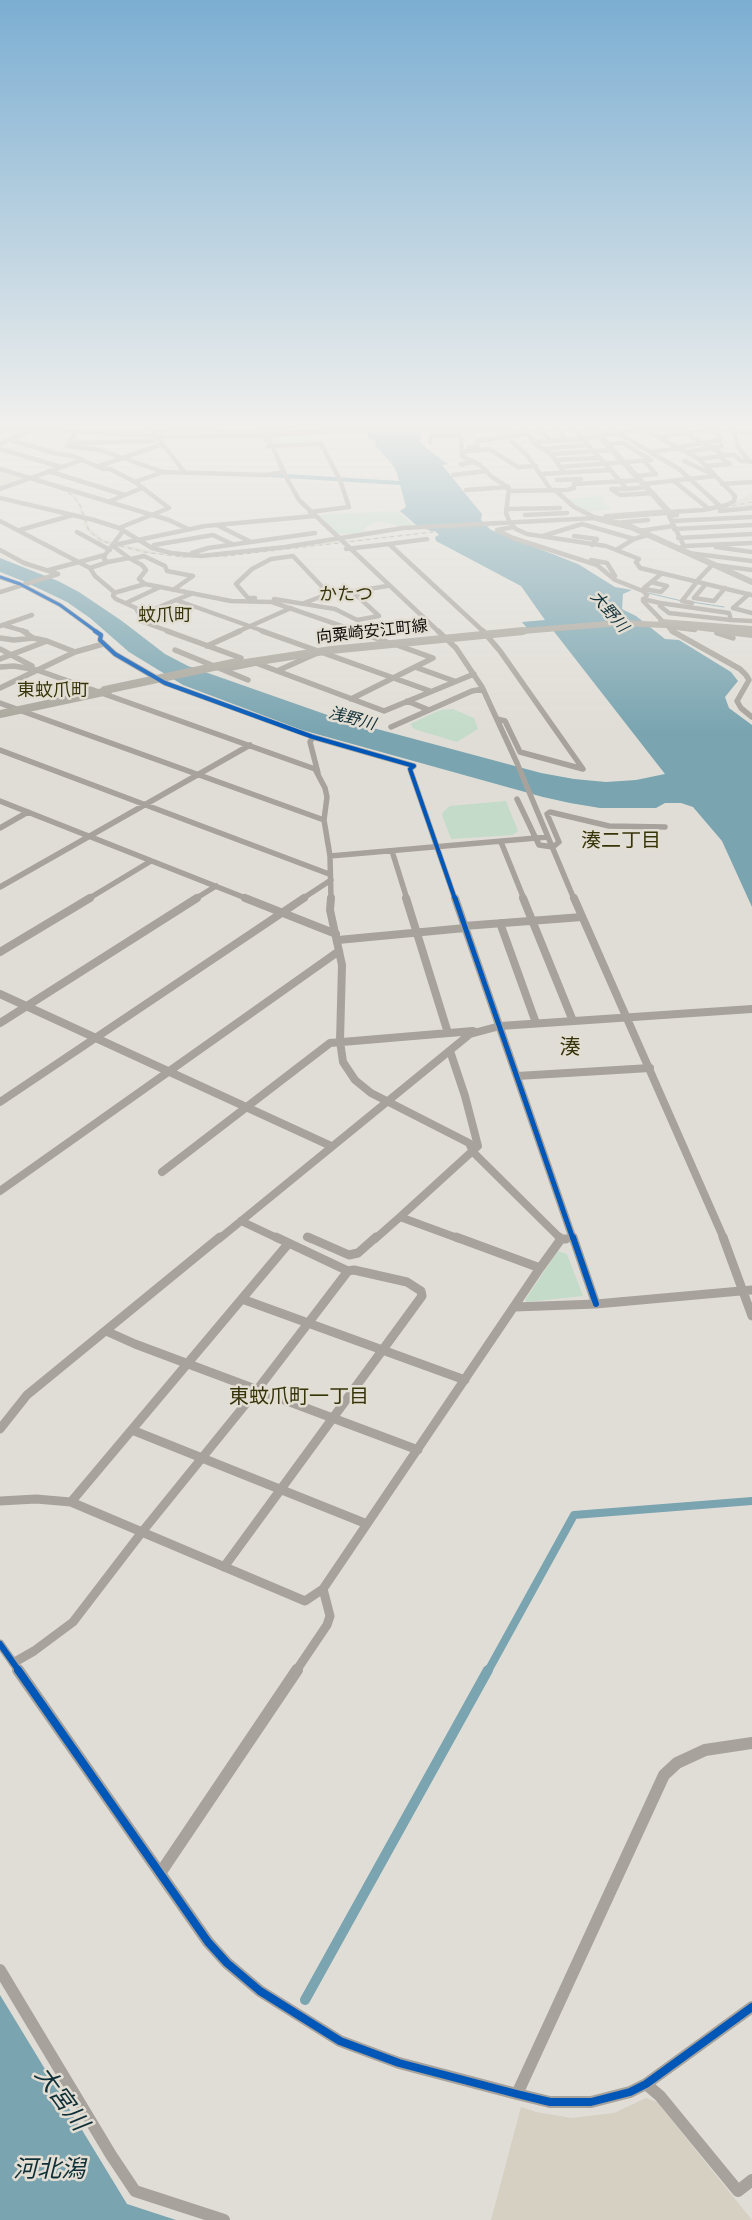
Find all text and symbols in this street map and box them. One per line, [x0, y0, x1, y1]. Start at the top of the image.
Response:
district label: かたつ [319, 584, 373, 606]
water label: 大野川 [586, 588, 632, 636]
district label: 蚊爪町 [138, 605, 192, 627]
street label: 向粟崎安江町線 [315, 617, 429, 647]
district label: 東蚊爪町 [17, 680, 89, 702]
water label: 浅野川 [326, 704, 378, 734]
district label: 湊二丁目 [581, 829, 661, 853]
district label: 湊 [560, 1035, 580, 1061]
district label: 東蚊爪町一丁目 [229, 1385, 369, 1409]
water label: 大宮川 [28, 2061, 94, 2137]
water label: 河北潟 [13, 2156, 85, 2184]

